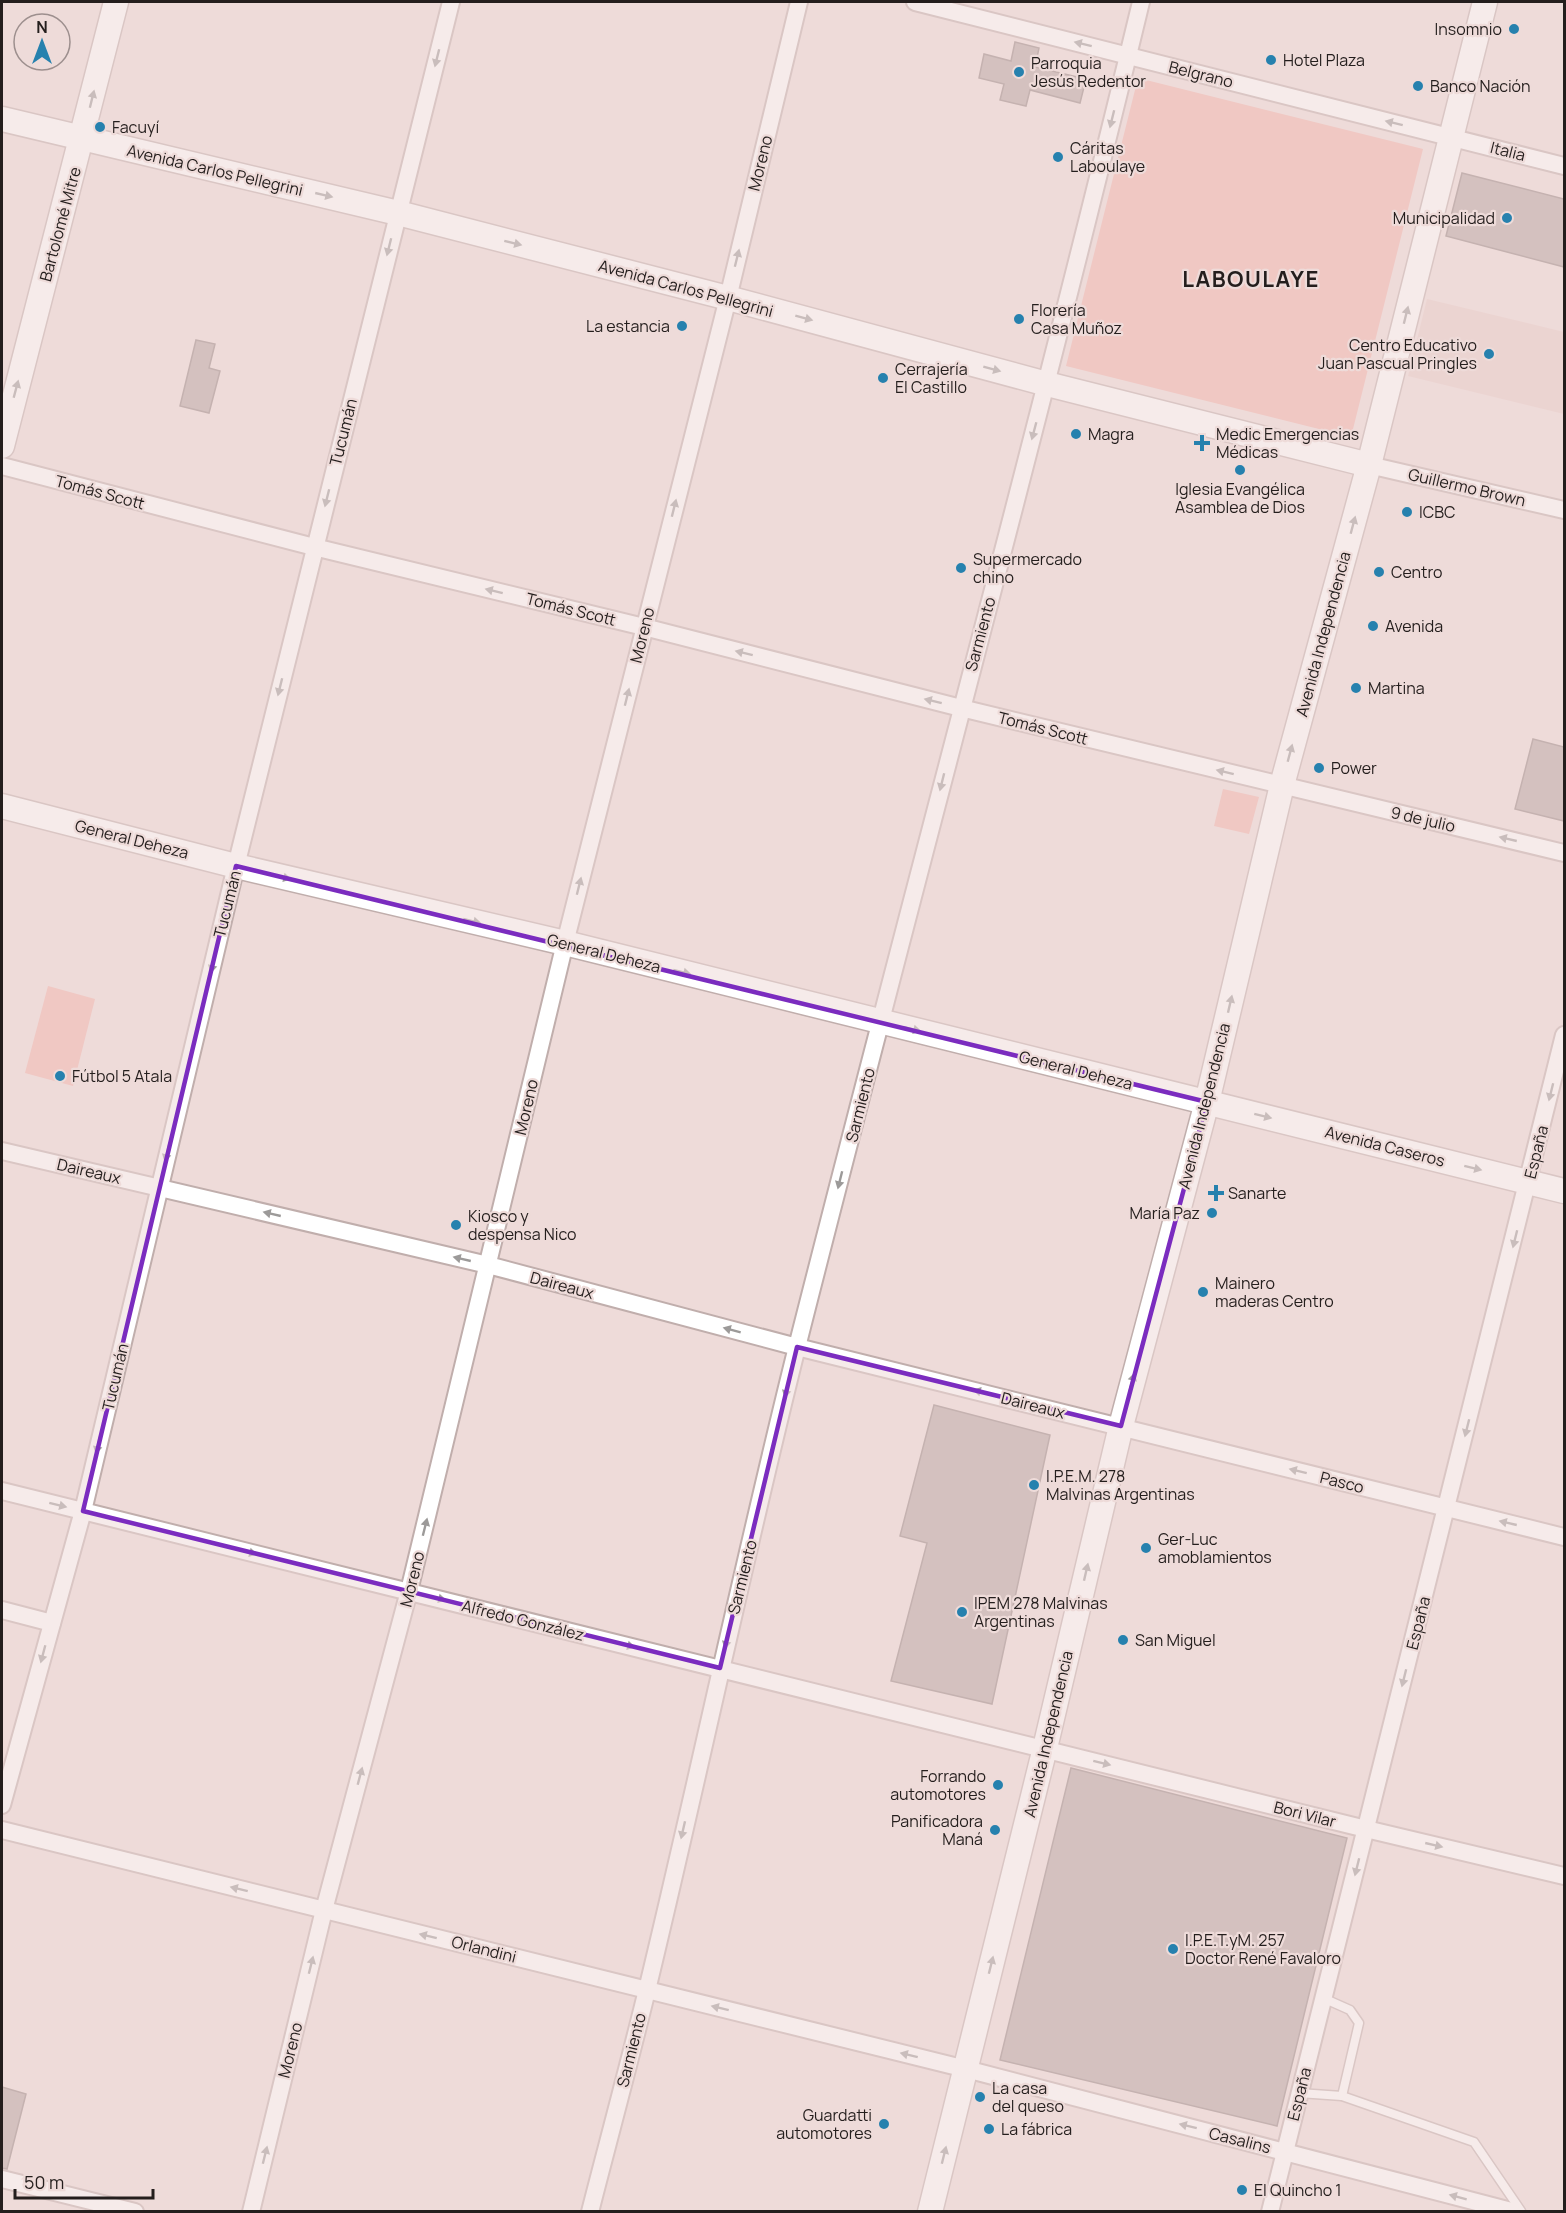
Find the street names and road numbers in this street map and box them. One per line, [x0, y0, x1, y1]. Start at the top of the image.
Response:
street label: Belgrano [1167, 55, 1235, 93]
street label: Moreno [742, 133, 778, 193]
street label: Italia [1488, 136, 1528, 166]
street label: Avenida Carlos Pellegrini [125, 139, 305, 201]
street label: Bartolomé Mitre [34, 164, 86, 284]
street label: Avenida Carlos Pellegrini [596, 254, 776, 322]
street label: Tucumán [324, 396, 362, 468]
street label: Guillermo Brown [1406, 463, 1528, 511]
street label: Tomás Scott [53, 470, 147, 515]
street label: Avenida Independencia [1290, 549, 1356, 719]
street label: Tomás Scott [524, 587, 618, 631]
street label: Sarmiento [960, 594, 1000, 674]
street label: Moreno [624, 605, 660, 665]
street label: Tomás Scott [996, 706, 1090, 750]
street label: 9 de julio [1389, 801, 1457, 837]
street label: General Deheza [73, 814, 191, 864]
street label: Tucumán [208, 868, 246, 940]
street label: General Deheza [545, 928, 663, 978]
street label: Avenida Independencia [1173, 1021, 1235, 1191]
street label: General Deheza [1017, 1045, 1135, 1095]
street label: Sarmiento [840, 1065, 880, 1145]
street label: Moreno [509, 1077, 543, 1137]
street label: Avenida Caseros [1323, 1120, 1447, 1172]
street label: España [1519, 1123, 1553, 1181]
street label: Daireaux [55, 1153, 124, 1189]
street label: Daireaux [528, 1266, 597, 1304]
street label: Tucumán [97, 1341, 133, 1413]
street label: Daireaux [999, 1386, 1068, 1424]
street label: Pasco [1318, 1466, 1366, 1498]
street label: Sarmiento [722, 1537, 762, 1617]
street label: Moreno [394, 1549, 430, 1609]
street label: Alfredo González [460, 1594, 586, 1646]
street label: España [1401, 1594, 1435, 1652]
street label: Avenida Independencia [1018, 1649, 1078, 1819]
street label: Bori Vilar [1272, 1796, 1339, 1832]
street label: Orlandini [449, 1930, 519, 1968]
street label: Sarmiento [611, 2010, 651, 2090]
street label: Moreno [272, 2020, 308, 2080]
street label: España [1282, 2065, 1316, 2123]
street label: Casalins [1207, 2122, 1273, 2158]

